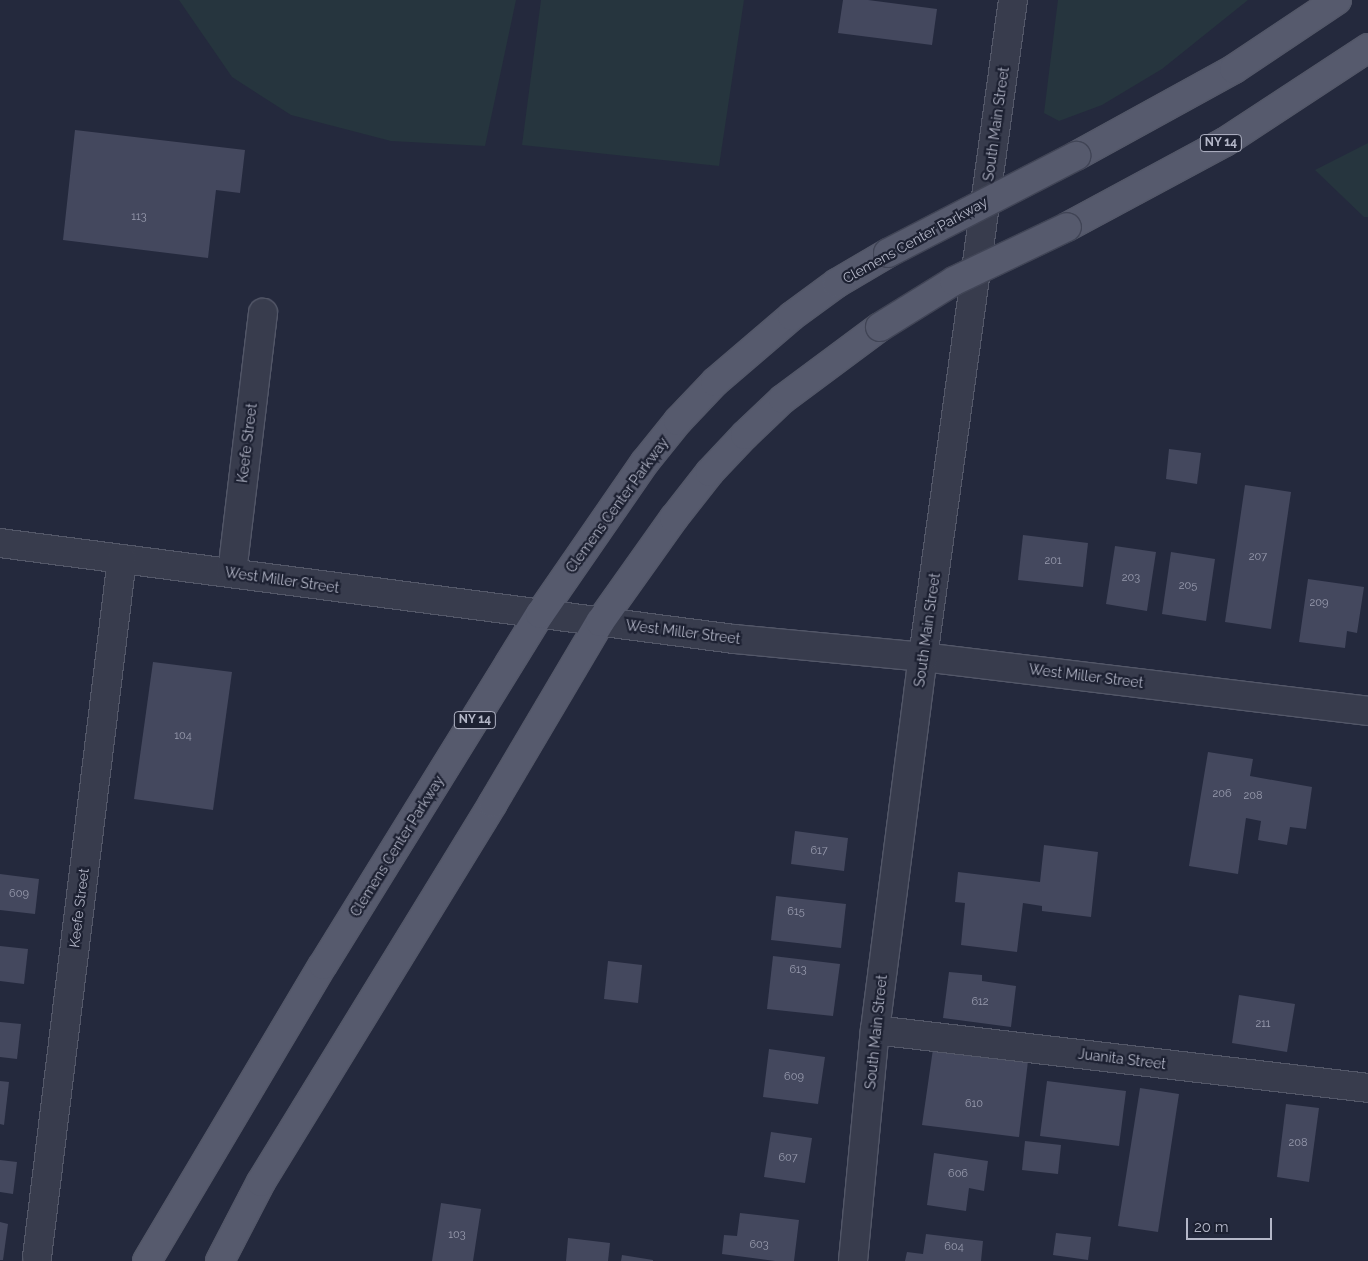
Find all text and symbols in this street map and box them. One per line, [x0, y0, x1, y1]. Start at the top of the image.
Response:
street label: South Main Street [980, 66, 1012, 182]
road number: NY 14 [1198, 134, 1244, 152]
street label: Clemens Center Parkway [840, 193, 990, 287]
house number: 113 [131, 210, 147, 224]
street label: Keefe Street [234, 402, 260, 484]
street label: Clemens Center Parkway [562, 434, 672, 576]
house number: 207 [1249, 550, 1267, 564]
house number: 201 [1044, 554, 1062, 568]
street label: West Miller Street [224, 564, 340, 596]
house number: 203 [1122, 571, 1140, 585]
street label: South Main Street [911, 572, 943, 688]
house number: 205 [1179, 579, 1197, 593]
house number: 209 [1310, 596, 1328, 610]
street label: West Miller Street [625, 617, 741, 647]
street label: West Miller Street [1028, 661, 1144, 691]
road number: NY 14 [452, 710, 498, 730]
house number: 104 [174, 729, 192, 743]
street label: Clemens Center Parkway [347, 772, 447, 920]
house number: 206 [1212, 787, 1232, 801]
house number: 208 [1244, 789, 1262, 803]
house number: 617 [810, 844, 828, 858]
street label: Keefe Street [66, 867, 92, 949]
house number: 609 [9, 887, 29, 901]
house number: 615 [787, 905, 805, 919]
house number: 613 [789, 963, 807, 977]
street label: South Main Street [862, 974, 890, 1090]
house number: 612 [971, 995, 989, 1009]
house number: 211 [1255, 1017, 1271, 1031]
street label: Juanita Street [1077, 1045, 1167, 1073]
house number: 609 [784, 1070, 804, 1084]
house number: 610 [965, 1097, 983, 1111]
house number: 208 [1289, 1136, 1307, 1150]
house number: 607 [778, 1151, 798, 1165]
house number: 606 [948, 1167, 968, 1181]
scale bar [1188, 1208, 1274, 1240]
text: 20 m [1194, 1218, 1229, 1236]
house number: 103 [448, 1228, 466, 1242]
house number: 603 [749, 1238, 769, 1252]
house number: 604 [944, 1240, 964, 1254]

